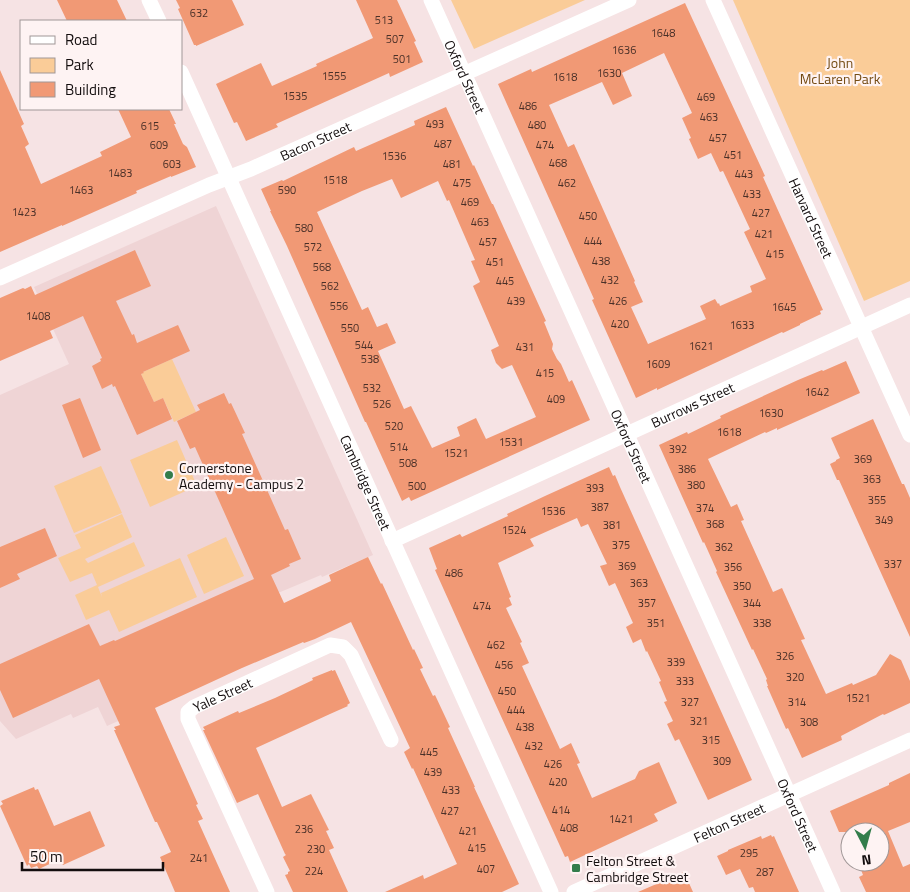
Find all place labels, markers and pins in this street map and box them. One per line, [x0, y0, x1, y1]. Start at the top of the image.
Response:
place label: Cornerstone Academy - Campus 2 [179, 457, 304, 494]
marker: Cornerstone Academy - Campus 2 [163, 469, 175, 481]
place label: Felton Street & Cambridge Street [586, 850, 689, 887]
marker: Felton Street & Cambridge Street [570, 862, 582, 874]

